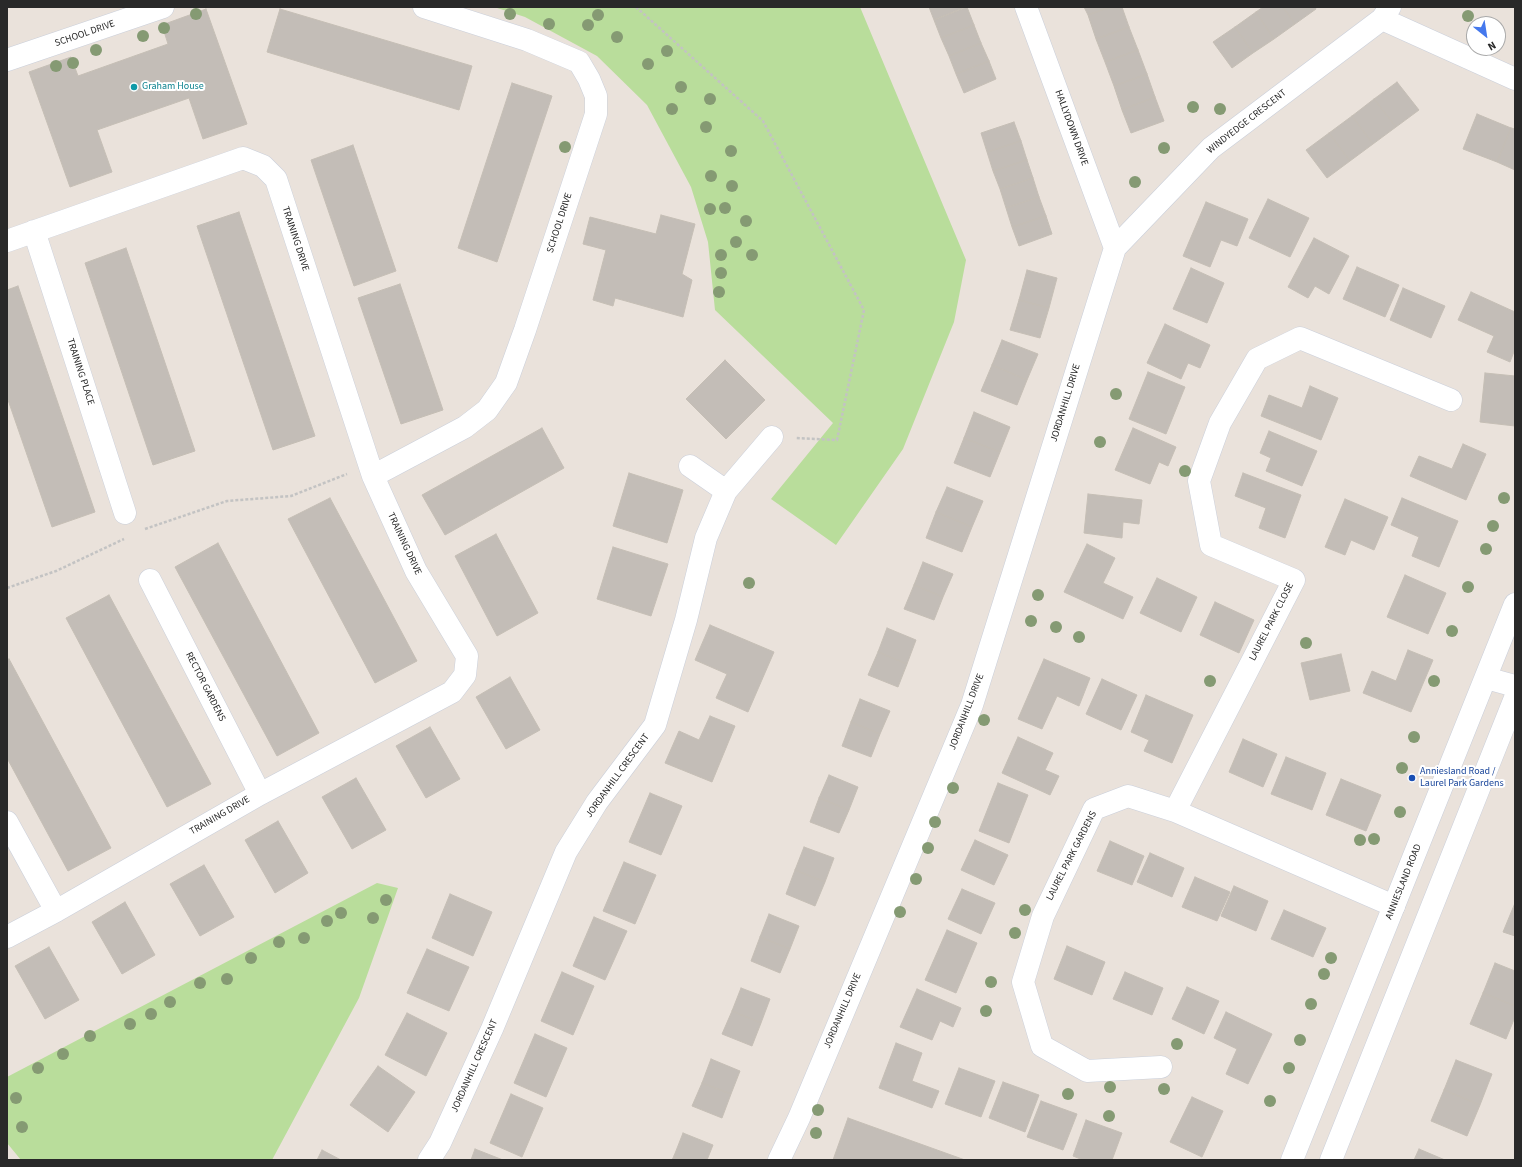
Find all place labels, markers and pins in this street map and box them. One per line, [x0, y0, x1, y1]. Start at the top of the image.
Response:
place label: Graham House [142, 81, 204, 93]
marker: Graham House [129, 82, 139, 92]
place label: Anniesland Road / Laurel Park Gardens [1420, 766, 1504, 790]
marker: Anniesland Road / Laurel Park Gardens [1407, 773, 1417, 783]

